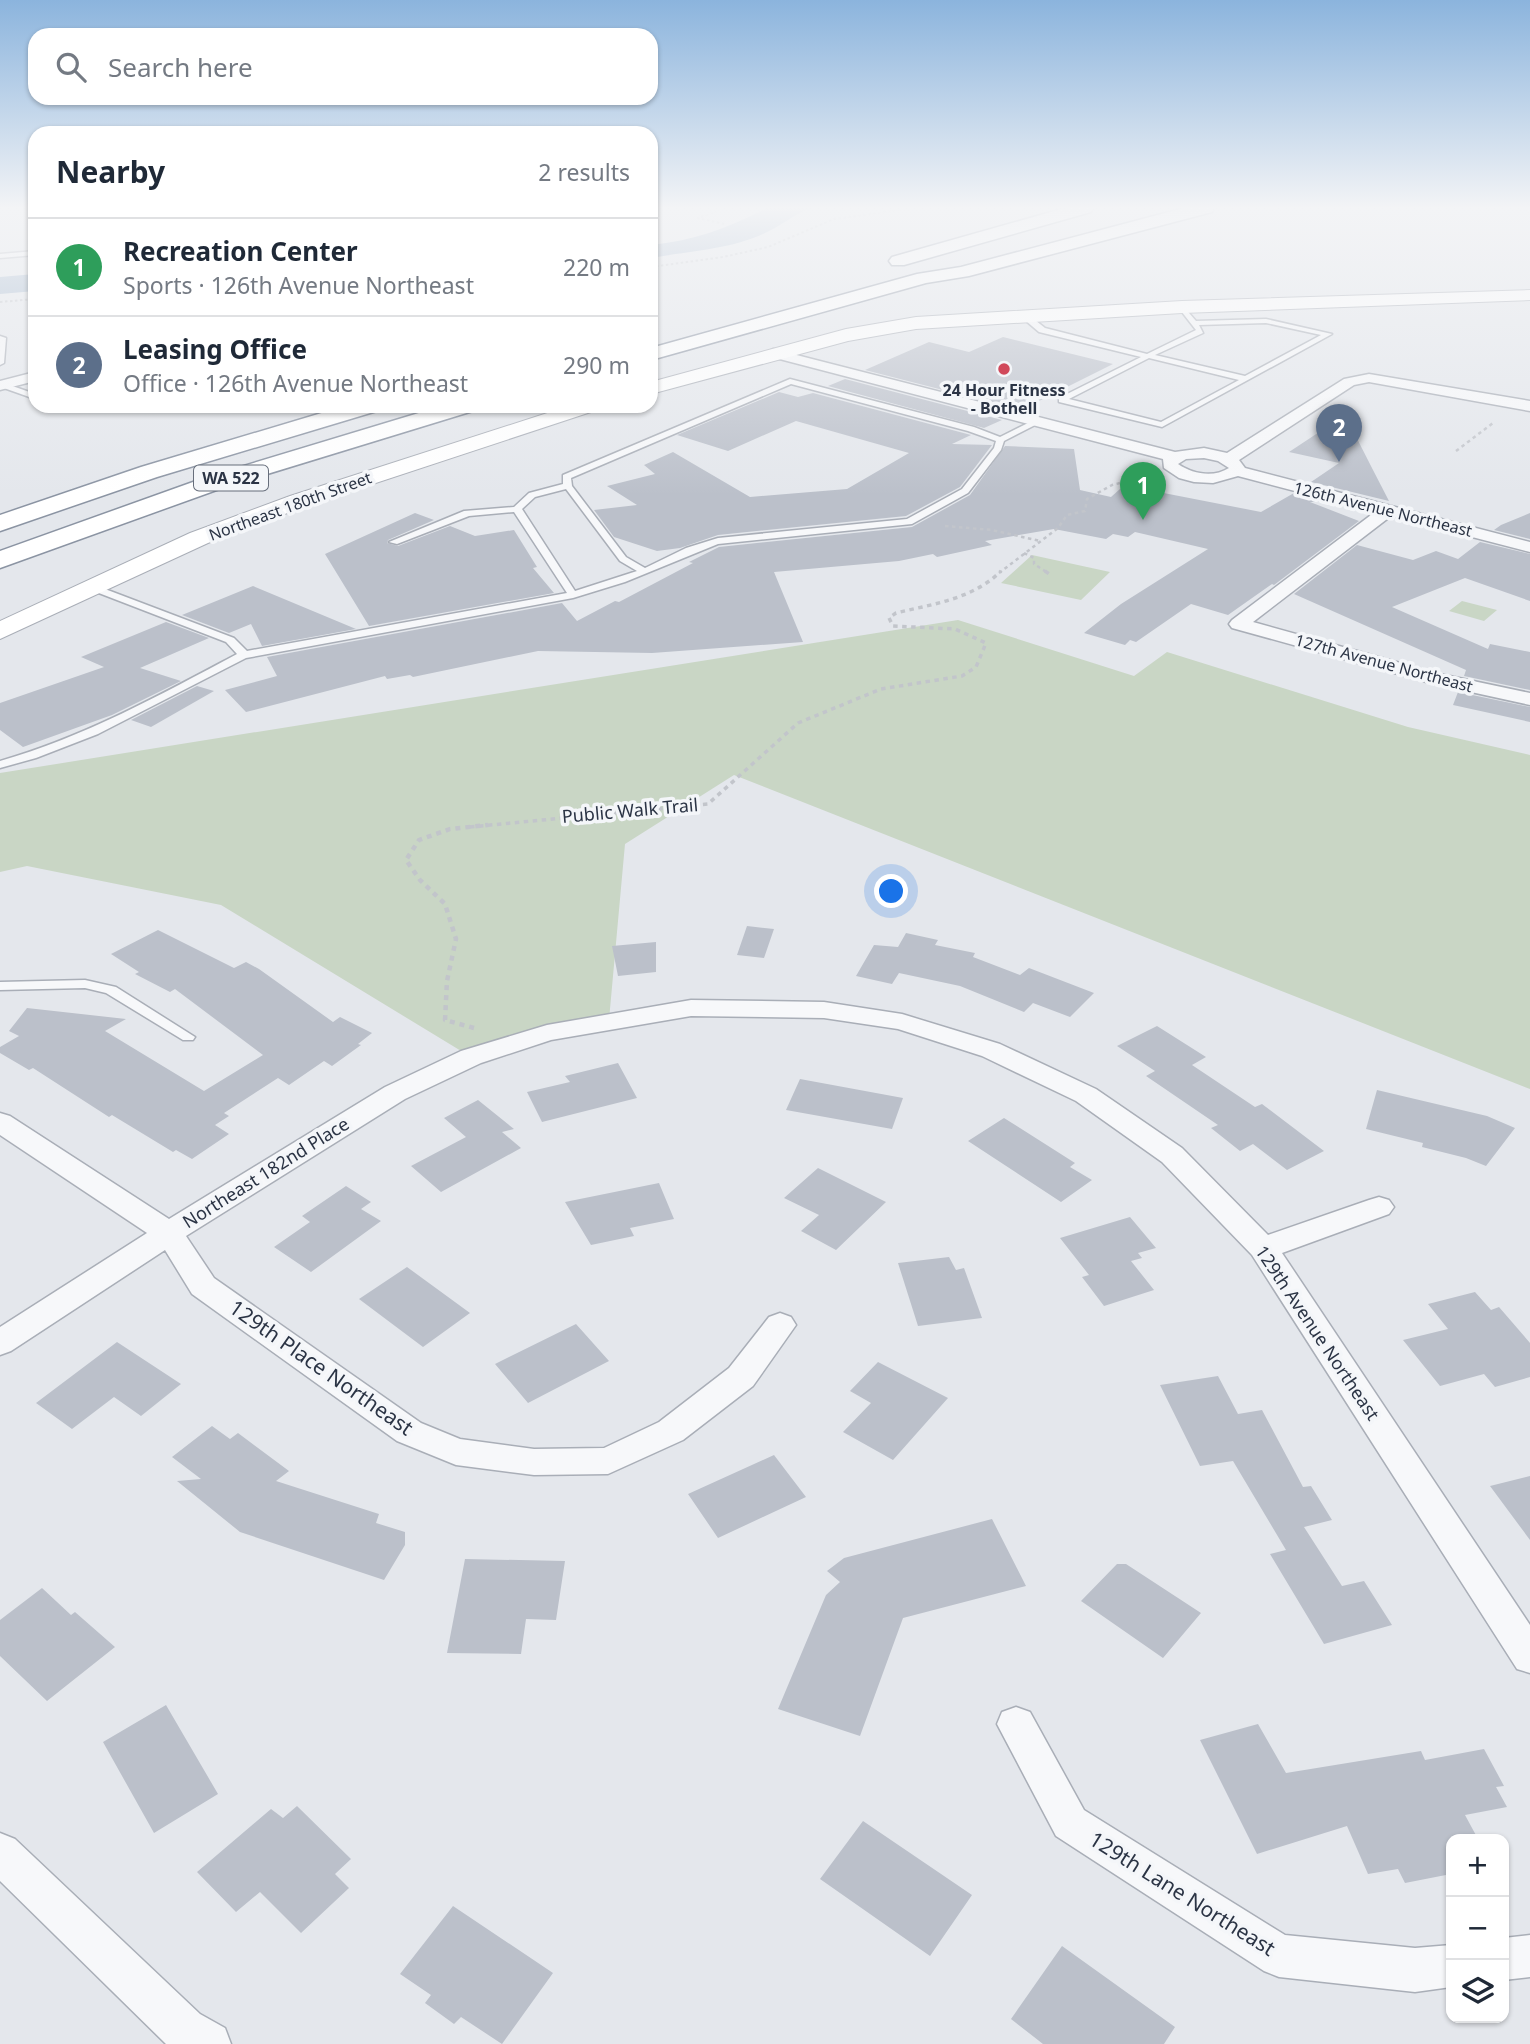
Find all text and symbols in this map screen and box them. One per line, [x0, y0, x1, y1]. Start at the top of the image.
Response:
search box [28, 28, 658, 105]
icon: search [52, 48, 90, 86]
text: Search here [108, 49, 253, 85]
text: Nearby [56, 151, 165, 192]
text: 2 results [538, 156, 630, 188]
text: Recreation Center [123, 233, 358, 269]
text: 1 [72, 251, 86, 283]
text: 220 m [563, 251, 630, 283]
text: Sports · 126th Avenue Northeast [123, 269, 474, 301]
text: Leasing Office [123, 331, 307, 367]
text: 2 [72, 349, 86, 381]
text: 290 m [563, 349, 630, 381]
marker: 24 Hour Fitness - Bothell [996, 361, 1012, 377]
text: Office · 126th Avenue Northeast [123, 367, 468, 399]
place label: 24 Hour Fitness - Bothell [943, 379, 1065, 419]
pin: 2 [1316, 404, 1362, 462]
pin: 1 [1120, 462, 1166, 520]
road number: WA 522 [194, 466, 268, 491]
street label: Northeast 180th Street [206, 466, 375, 546]
street label: 126th Avenue Northeast [1291, 476, 1475, 542]
street label: 127th Avenue Northeast [1293, 629, 1476, 697]
street label: Public Walk Trail [561, 792, 699, 828]
your location [874, 874, 908, 908]
street label: Northeast 182nd Place [178, 1111, 353, 1233]
street label: 129th Avenue Northeast [1250, 1240, 1386, 1425]
street label: 129th Place Northeast [224, 1293, 419, 1442]
street label: 129th Lane Northeast [1084, 1824, 1281, 1962]
map controls [1446, 1834, 1509, 2023]
button: + [1446, 1834, 1509, 1897]
button: − [1446, 1897, 1509, 1960]
button: layers [1446, 1960, 1509, 2023]

